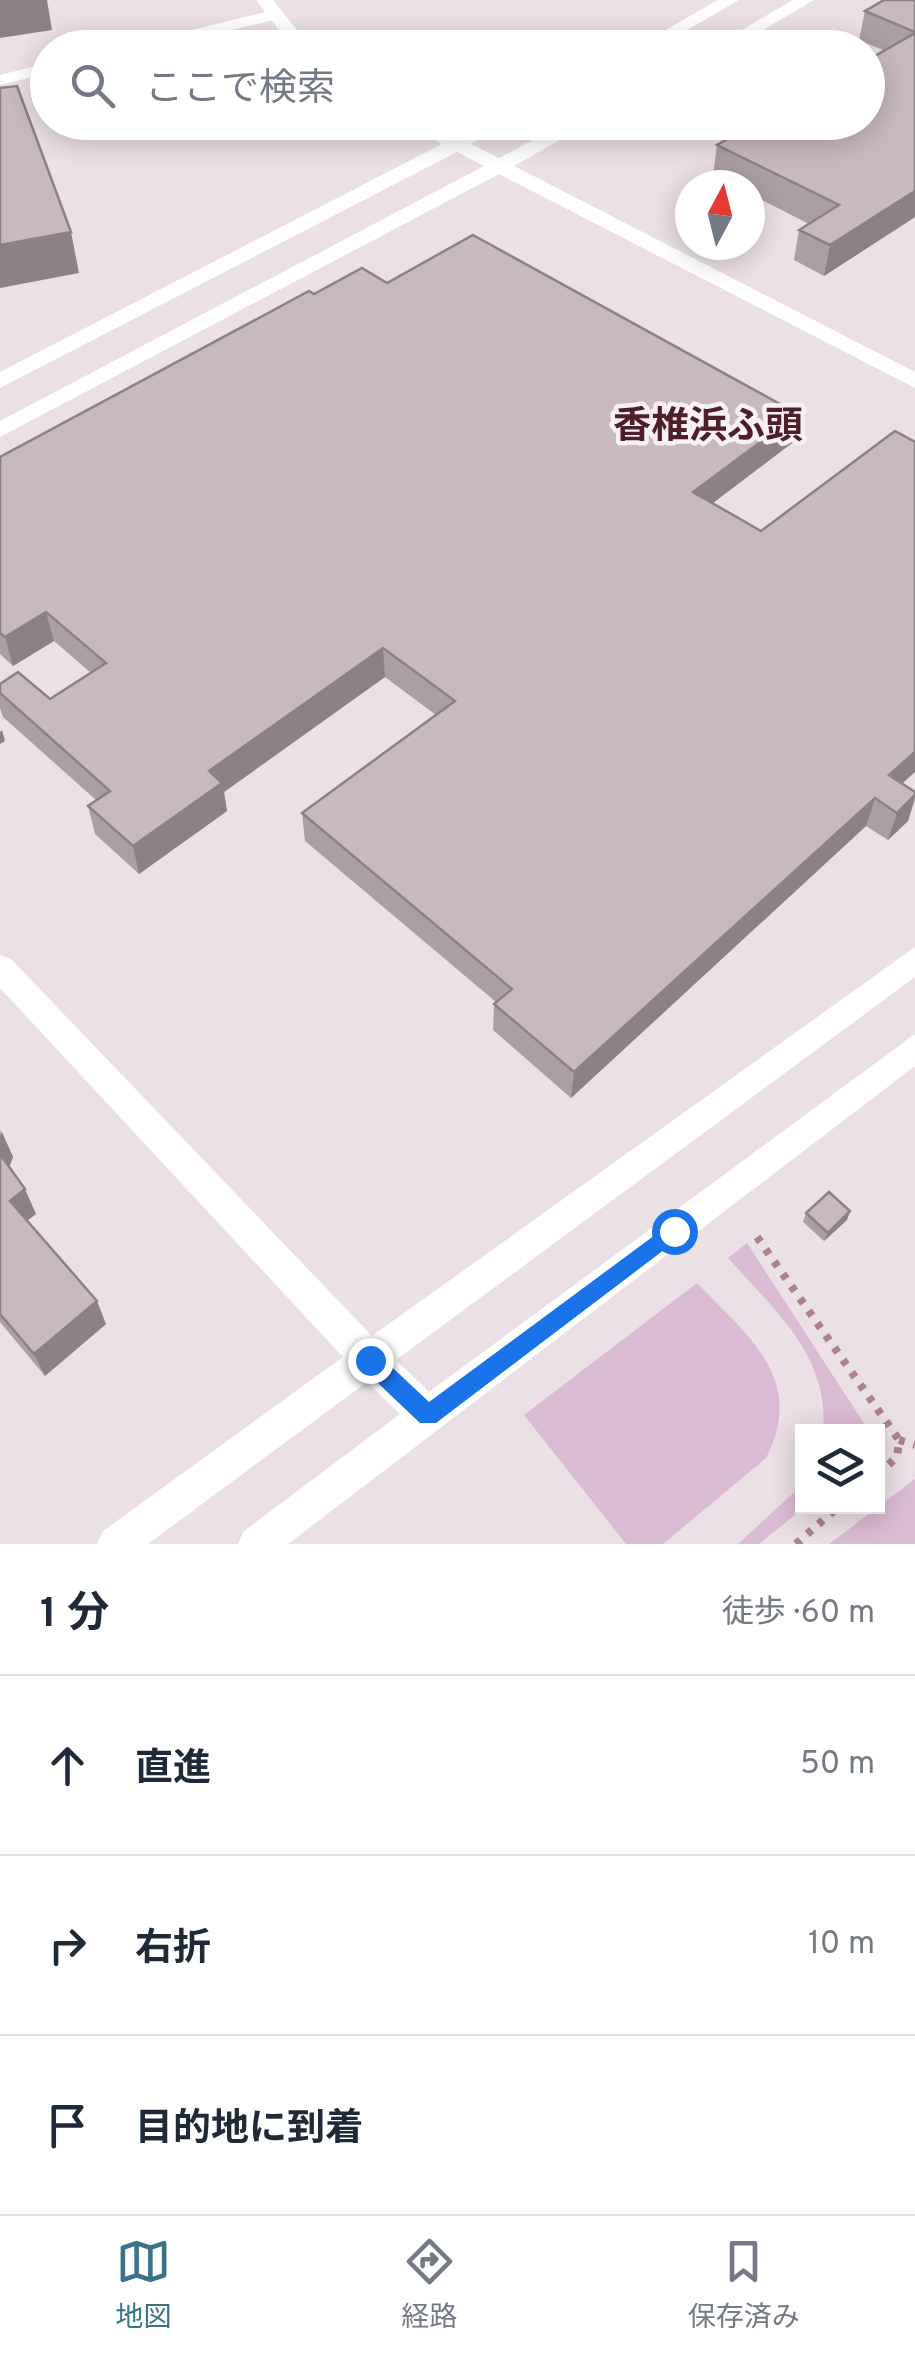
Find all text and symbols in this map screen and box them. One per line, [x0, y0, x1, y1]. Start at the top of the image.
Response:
search box [30, 30, 885, 140]
icon: search [65, 58, 120, 113]
text: ここで検索 [145, 66, 335, 115]
north arrow [675, 170, 765, 260]
district label: 香椎浜ふ頭 [613, 404, 803, 453]
route start [652, 1209, 698, 1255]
route end [348, 1338, 394, 1384]
map controls [795, 1424, 885, 1514]
button: layers [795, 1424, 885, 1514]
text: 1 分 [40, 1589, 109, 1642]
text: 徒歩 · 60 m [722, 1594, 875, 1634]
icon: ahead [40, 1738, 95, 1793]
text: 50 m [800, 1745, 875, 1785]
text: 直進 [135, 1746, 211, 1795]
icon: right [40, 1918, 95, 1973]
text: 10 m [808, 1925, 875, 1965]
text: 右折 [135, 1926, 211, 1975]
icon: arrive [40, 2098, 95, 2153]
text: 目的地に到着 [135, 2106, 363, 2155]
tab: 地図 [115, 2234, 171, 2337]
tab: 経路 [401, 2234, 458, 2337]
tab: 保存済み [688, 2234, 800, 2337]

